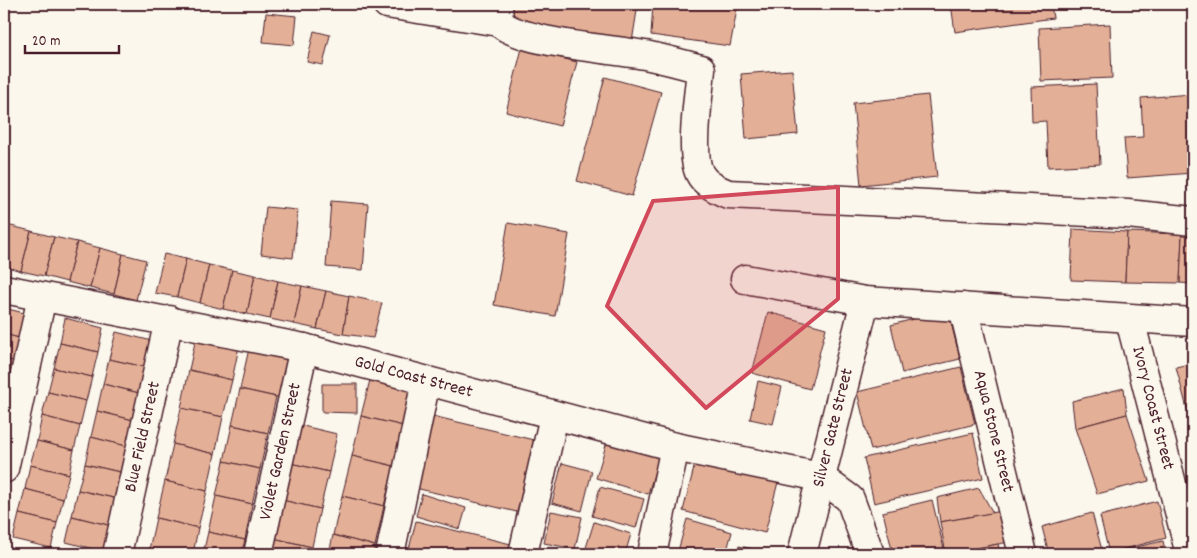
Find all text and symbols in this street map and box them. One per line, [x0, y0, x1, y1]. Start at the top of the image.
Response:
scale bar [25, 22, 119, 54]
text: 20 m [32, 31, 60, 53]
street label: Ivory Coast Street [1125, 344, 1181, 473]
street label: Gold Coast Street [351, 349, 476, 405]
street label: Silver Gate Street [807, 365, 860, 490]
street label: Aqua Stone Street [966, 368, 1020, 495]
street label: Blue Field Street [119, 379, 168, 495]
street label: Violet Garden Street [253, 380, 308, 522]

